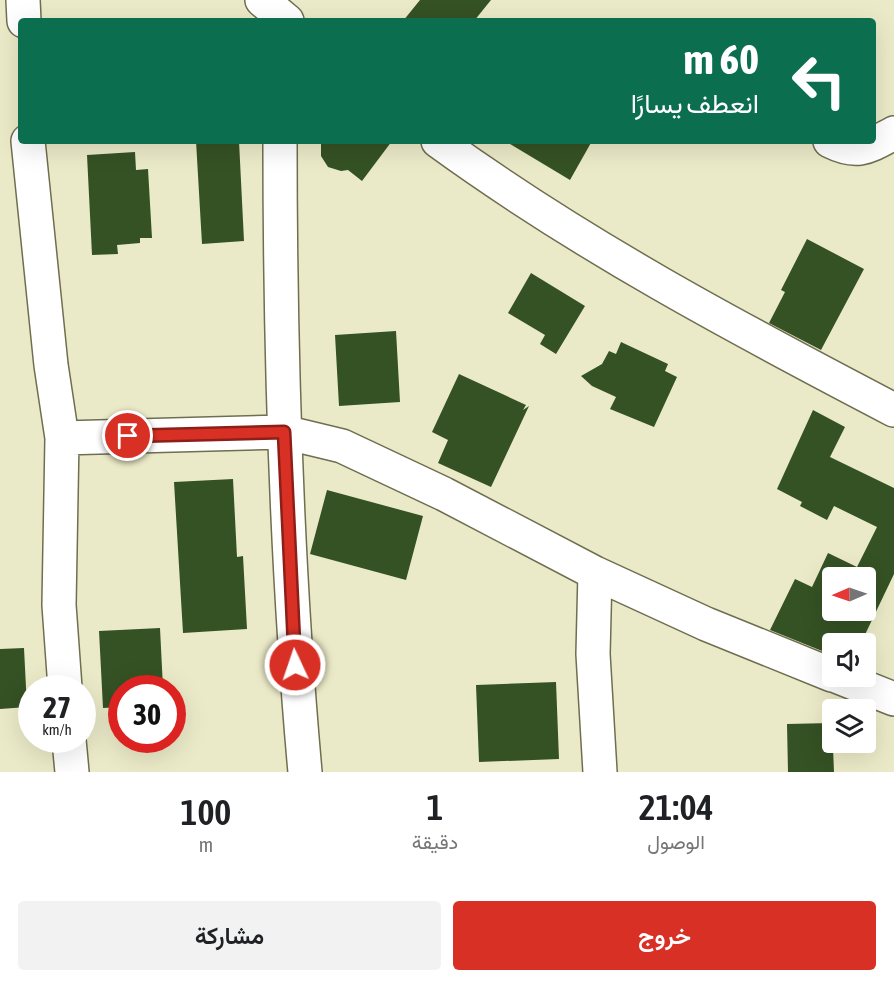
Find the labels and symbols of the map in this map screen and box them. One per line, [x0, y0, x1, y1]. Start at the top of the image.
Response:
pin [102, 410, 153, 461]
north arrow [822, 567, 876, 621]
position arrow [263, 633, 327, 697]
speed limit sign: 30 [108, 675, 186, 753]

